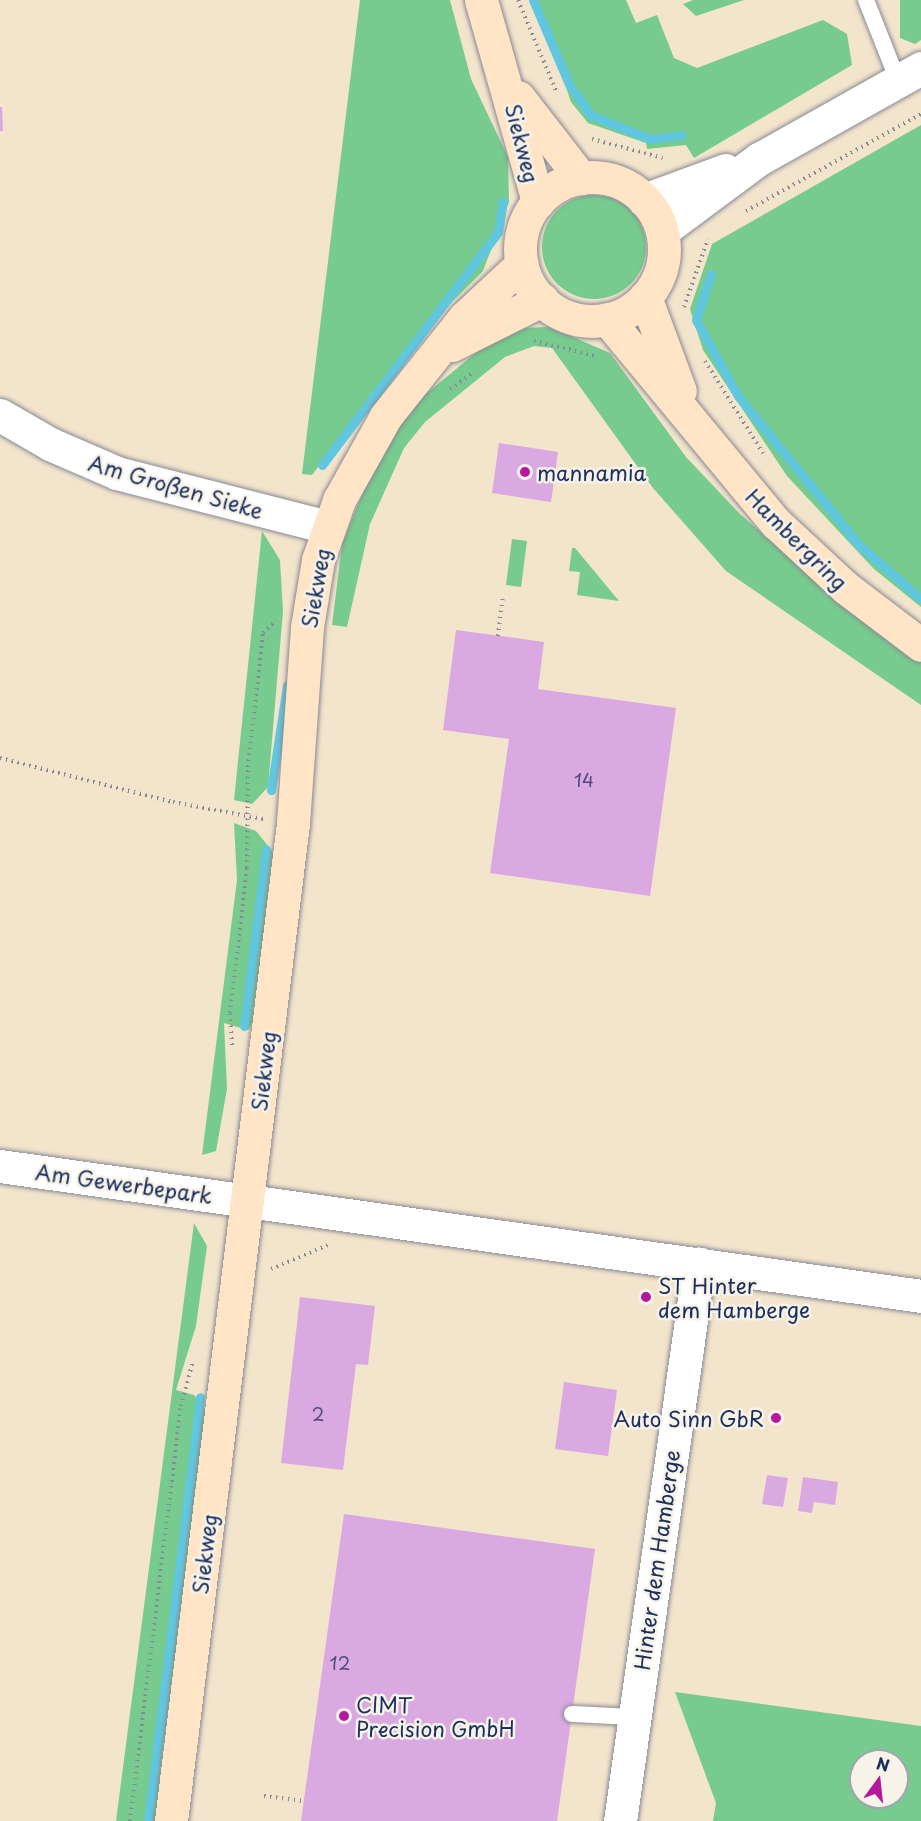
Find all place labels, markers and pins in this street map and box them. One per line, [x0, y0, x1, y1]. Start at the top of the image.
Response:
place label: mannamia [537, 459, 646, 485]
marker: mannamia [518, 465, 532, 479]
place label: ST Hinter dem Hamberge [658, 1272, 811, 1322]
marker: ST Hinter dem Hamberge [639, 1290, 653, 1304]
place label: Auto Sinn GbR [612, 1405, 764, 1431]
marker: Auto Sinn GbR [769, 1411, 783, 1425]
place label: CIMT Precision GmbH [356, 1691, 515, 1741]
marker: CIMT Precision GmbH [337, 1709, 351, 1723]

